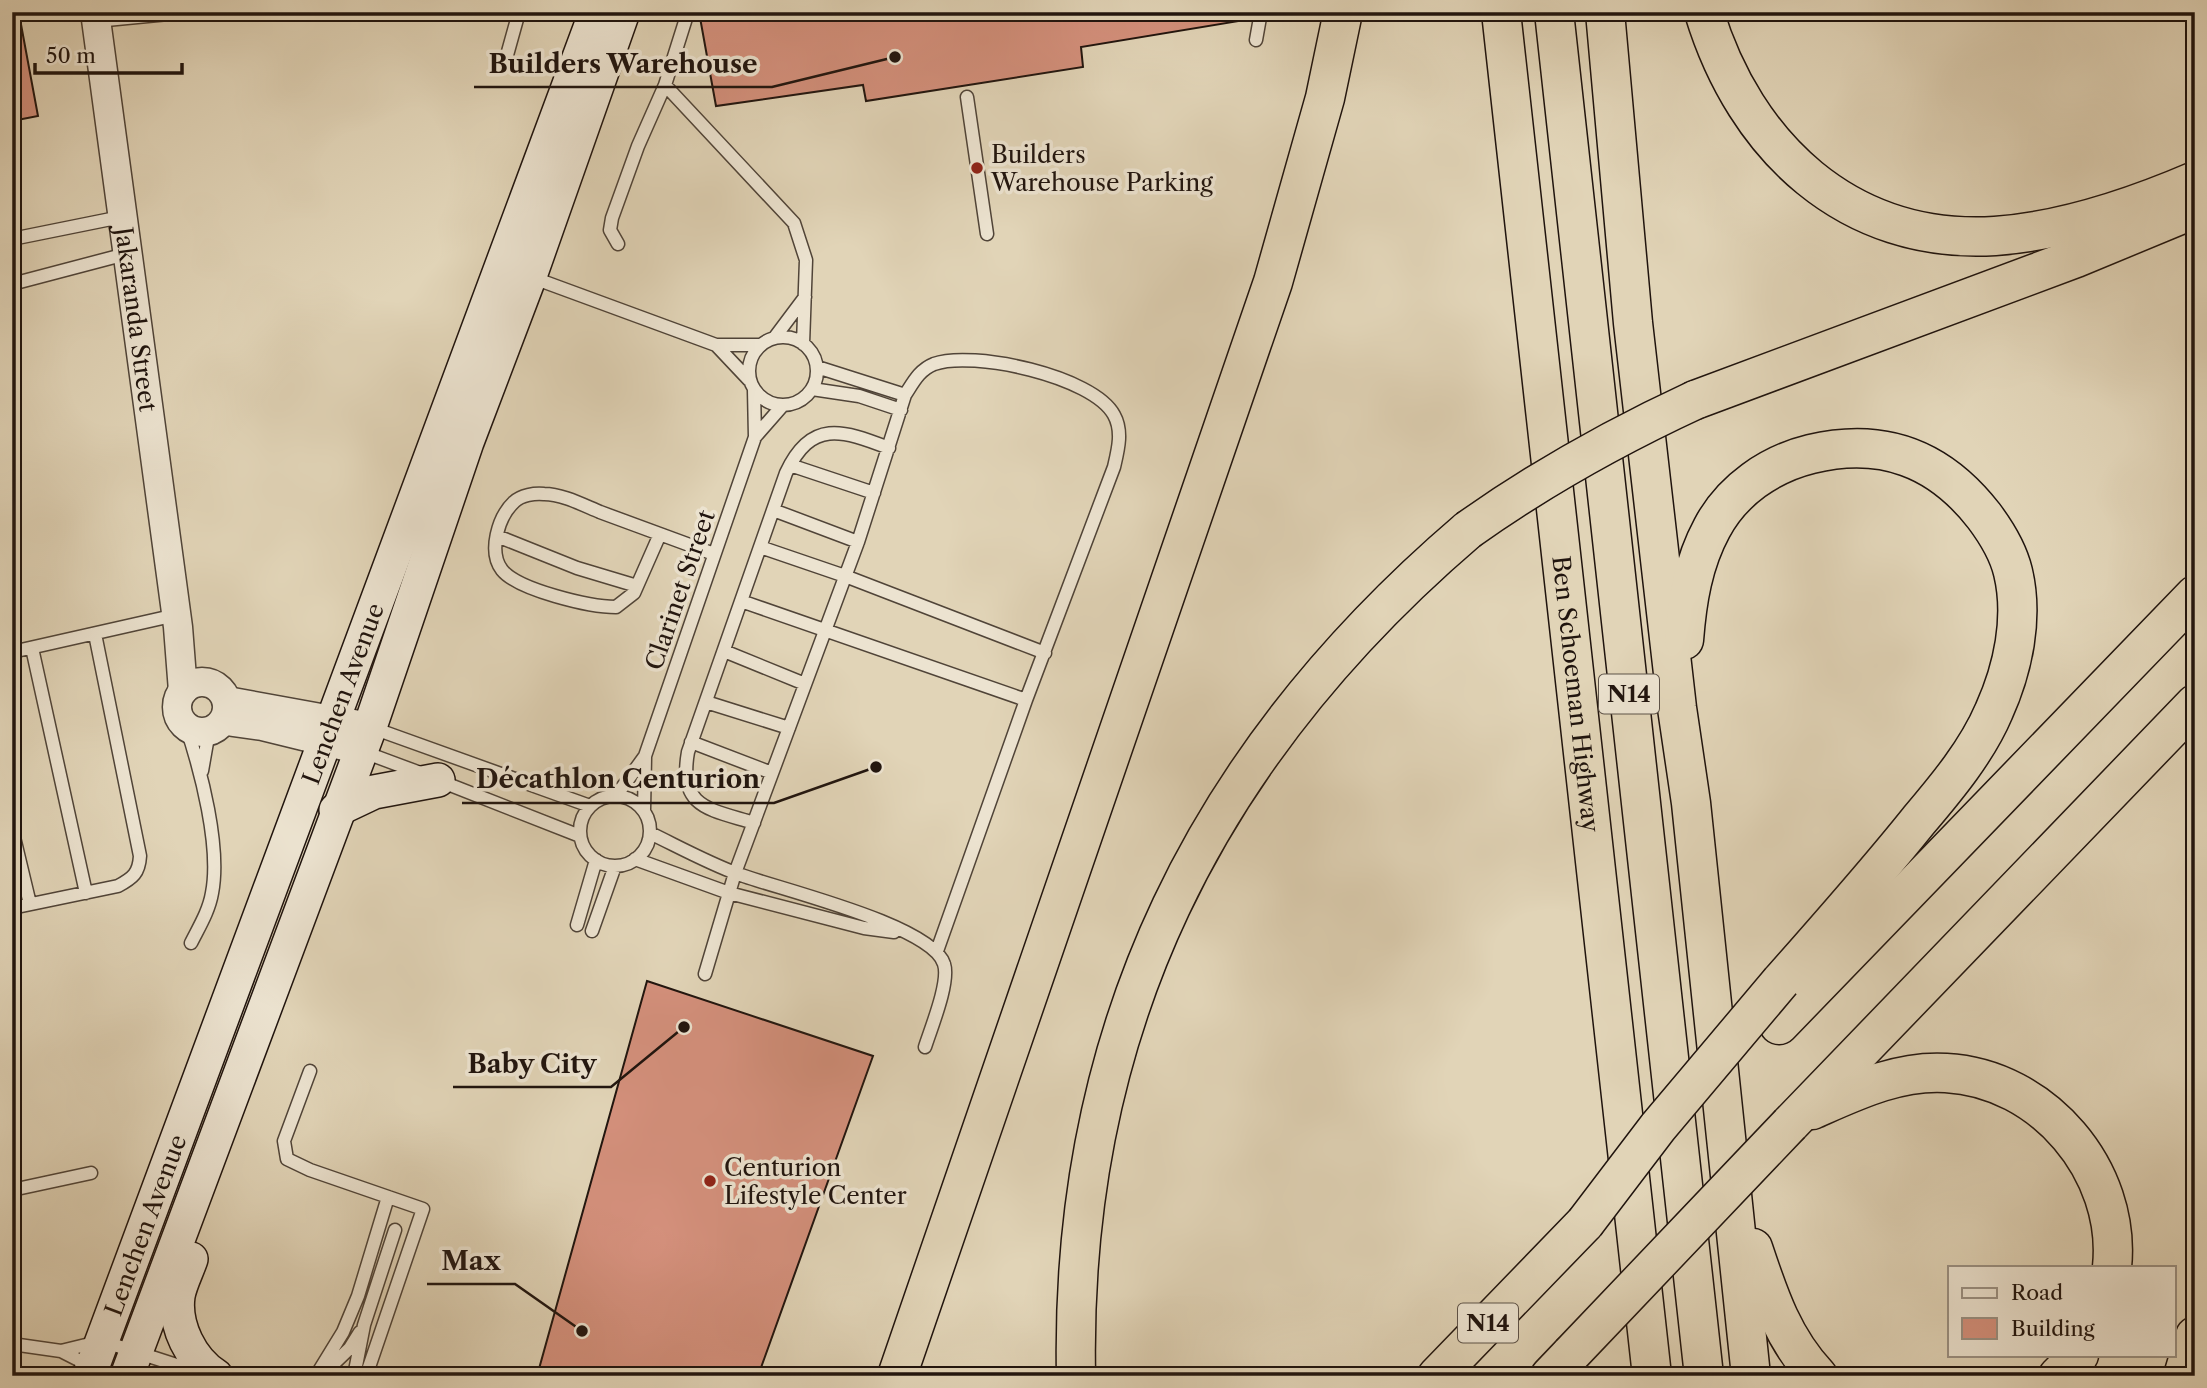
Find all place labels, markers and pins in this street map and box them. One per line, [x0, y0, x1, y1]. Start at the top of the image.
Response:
callout: Builders Warehouse [474, 40, 772, 87]
place label: Builders Warehouse Parking [990, 140, 1213, 197]
marker: Builders Warehouse Parking [969, 160, 985, 176]
callout: Décathlon Centurion [462, 756, 774, 803]
callout: Baby City [453, 1040, 611, 1087]
place label: Centurion Lifestyle Center [724, 1153, 907, 1210]
marker: Centurion Lifestyle Center [702, 1173, 718, 1189]
callout: Max [427, 1237, 515, 1284]

